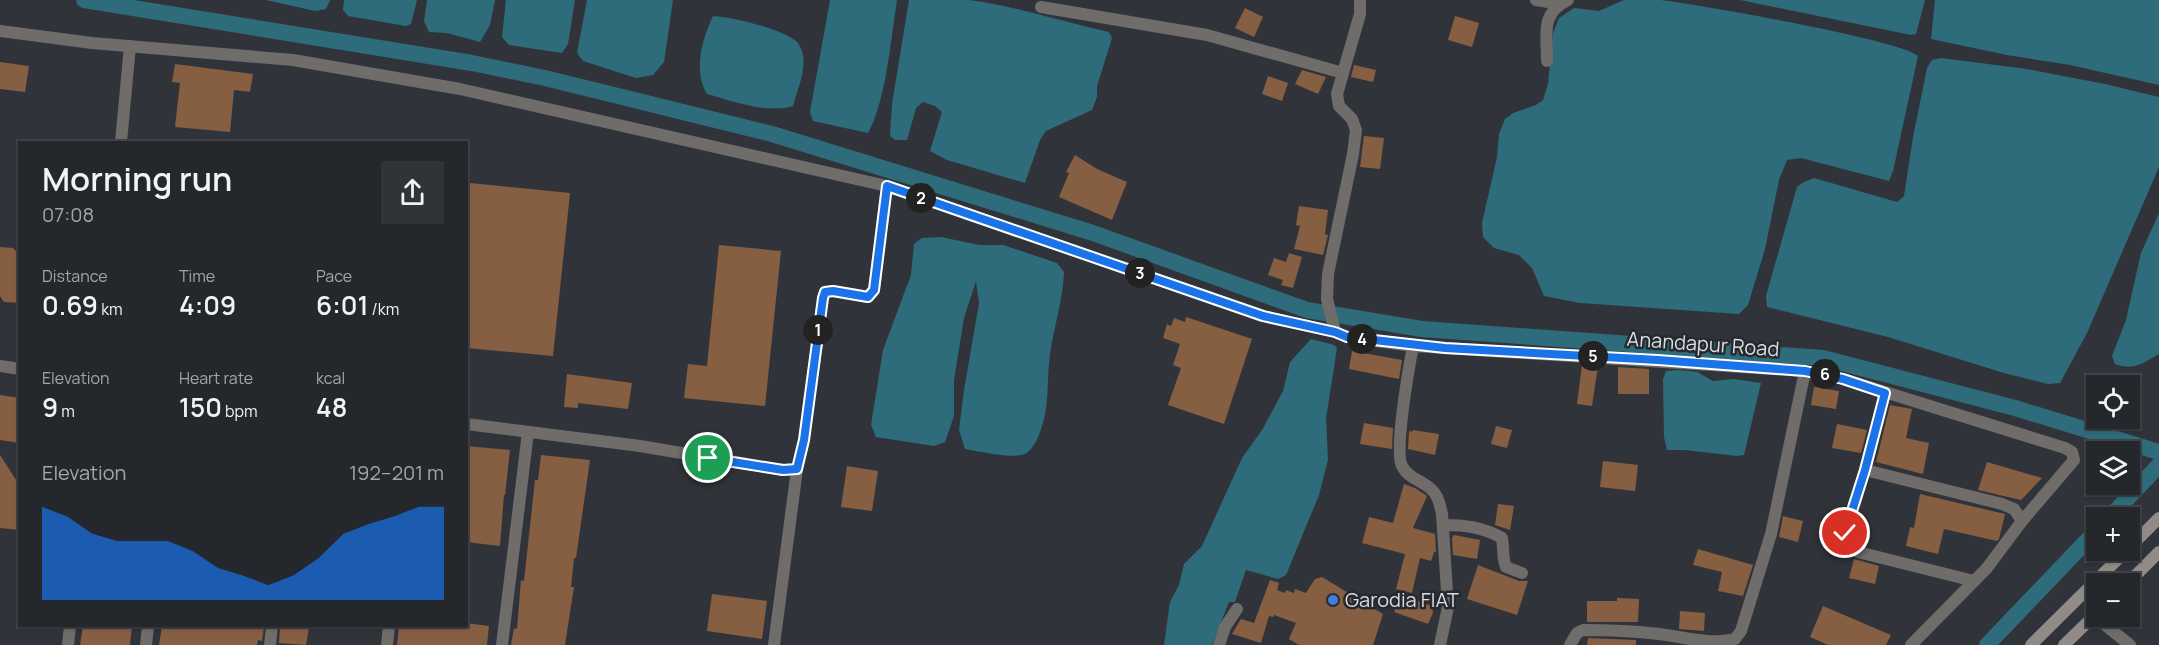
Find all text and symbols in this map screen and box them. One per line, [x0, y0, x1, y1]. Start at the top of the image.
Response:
text: Morning run [42, 156, 232, 201]
button: share [381, 161, 444, 224]
pin: 2 [906, 183, 936, 213]
text: 2 [916, 187, 926, 209]
text: 07:08 [42, 201, 94, 228]
pin: 3 [1125, 258, 1155, 288]
text: 3 [1135, 262, 1145, 284]
text: Distance [42, 265, 108, 287]
text: Time [179, 265, 215, 287]
text: Pace [316, 265, 352, 287]
text: 0.69 [42, 287, 98, 323]
text: 4:09 [179, 287, 236, 323]
text: 6:01 [316, 287, 368, 323]
text: km [98, 298, 123, 320]
text: /km [368, 298, 399, 320]
pin: 1 [803, 315, 833, 345]
text: 1 [814, 319, 822, 341]
pin: 4 [1347, 324, 1377, 354]
street label: Anandapur Road [1626, 325, 1780, 362]
text: 4 [1357, 328, 1367, 350]
pin: 5 [1578, 341, 1608, 371]
text: 5 [1588, 345, 1598, 367]
pin: 6 [1810, 359, 1840, 389]
text: 6 [1820, 363, 1830, 385]
text: Elevation [42, 367, 110, 389]
text: Heart rate [179, 367, 253, 389]
text: kcal [316, 367, 345, 389]
map controls [2086, 375, 2140, 627]
button: locate [2086, 375, 2140, 429]
text: 9 [42, 389, 58, 425]
text: 150 [179, 389, 222, 425]
text: 48 [316, 389, 347, 425]
text: m [58, 400, 75, 422]
text: bpm [222, 400, 258, 422]
pin [682, 432, 733, 483]
icon: arrive [691, 441, 724, 474]
button: layers [2086, 441, 2140, 495]
text: Elevation [42, 459, 126, 486]
text: 192–201 m [349, 459, 444, 486]
pin [1819, 507, 1870, 558]
button: + [2086, 507, 2140, 561]
icon: check [1828, 516, 1861, 549]
button: − [2086, 573, 2140, 627]
place label: Garodia FIAT [1345, 586, 1459, 613]
marker: Garodia FIAT [1326, 593, 1340, 607]

